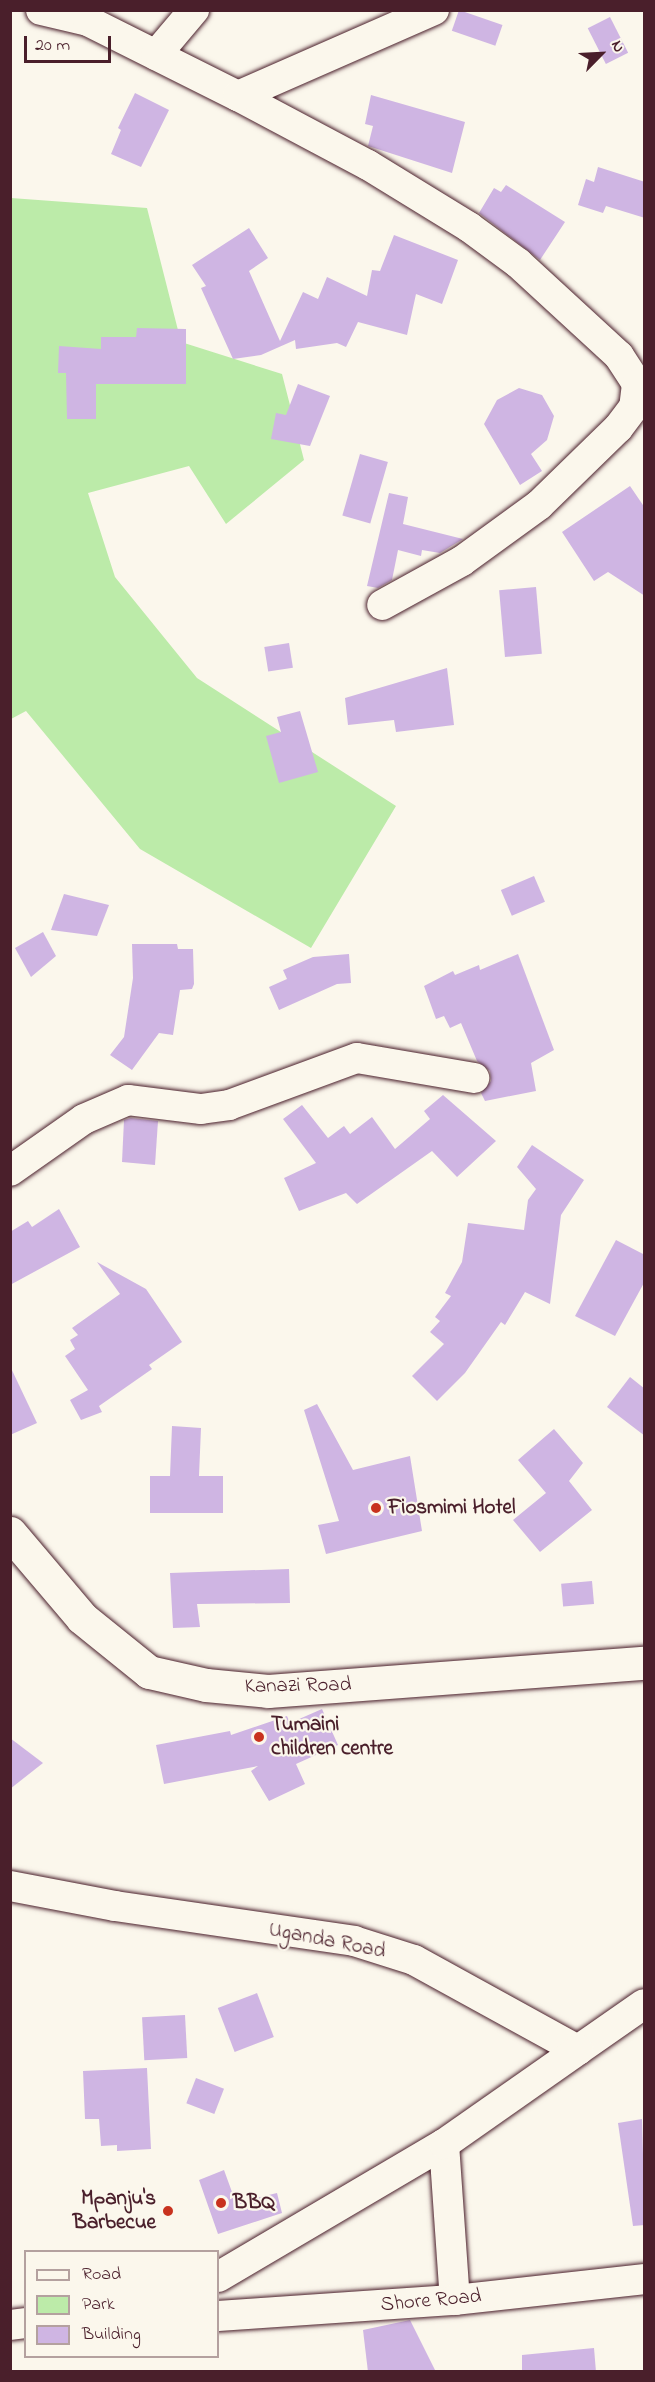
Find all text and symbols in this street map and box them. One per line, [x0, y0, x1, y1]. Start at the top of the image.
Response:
scale bar [27, 24, 114, 62]
north arrow [571, 24, 631, 84]
text: 20 m [35, 33, 70, 59]
text: N [604, 37, 631, 56]
place label: Fiosmimi Hotel [388, 1495, 516, 1521]
marker: Fiosmimi Hotel [369, 1501, 383, 1515]
street label: Kanazi Road [244, 1672, 352, 1700]
place label: Tumaini children centre [271, 1712, 393, 1762]
marker: Tumaini children centre [252, 1730, 266, 1744]
street label: Uganda Road [266, 1917, 388, 1965]
place label: Mpanju's Barbecue [73, 2186, 156, 2236]
place label: BBQ [233, 2190, 275, 2216]
marker: BBQ [214, 2196, 228, 2210]
marker: Mpanju's Barbecue [161, 2204, 175, 2218]
legend [24, 2250, 219, 2358]
text: Road [82, 2262, 121, 2288]
street label: Shore Road [379, 2284, 483, 2318]
text: Park [82, 2292, 115, 2318]
text: Building [82, 2322, 141, 2348]

